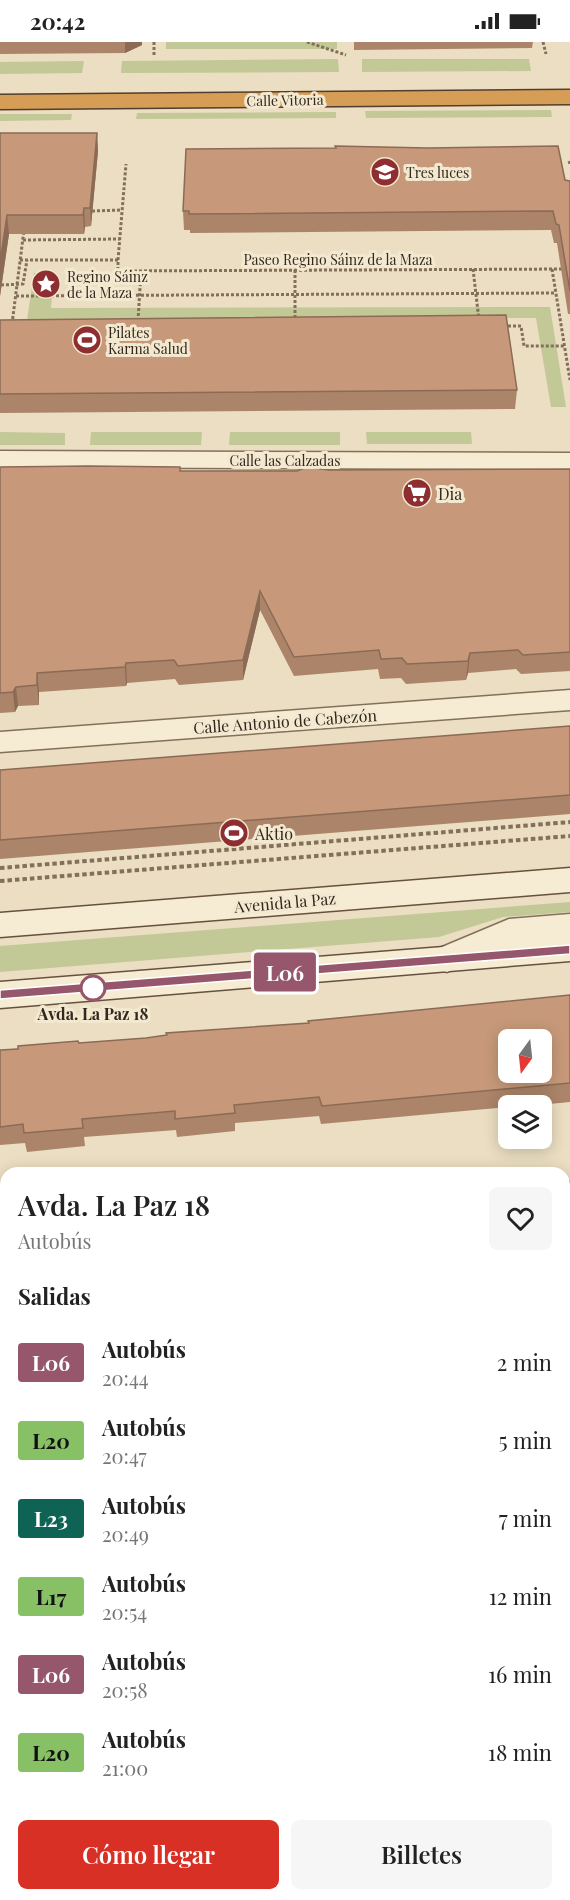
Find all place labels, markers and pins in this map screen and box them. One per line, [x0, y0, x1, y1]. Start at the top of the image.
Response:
school or university icon: Tres luces [369, 156, 401, 188]
place label: Tres luces [406, 163, 469, 182]
place label: Regino Sáinz de la Maza [67, 267, 148, 302]
place icon: Regino Sáinz de la Maza [30, 268, 62, 300]
place label: Pilates Karma Salud [108, 323, 188, 358]
sports icon: Pilates Karma Salud [71, 324, 103, 356]
supermarket icon: Dia [401, 477, 433, 509]
place label: Dia [438, 483, 462, 504]
sports icon: Aktio [218, 817, 250, 849]
place label: Aktio [254, 823, 293, 844]
marker: Avda. La Paz 18 [80, 975, 106, 1001]
place label: Avda. La Paz 18 [37, 1003, 148, 1024]

